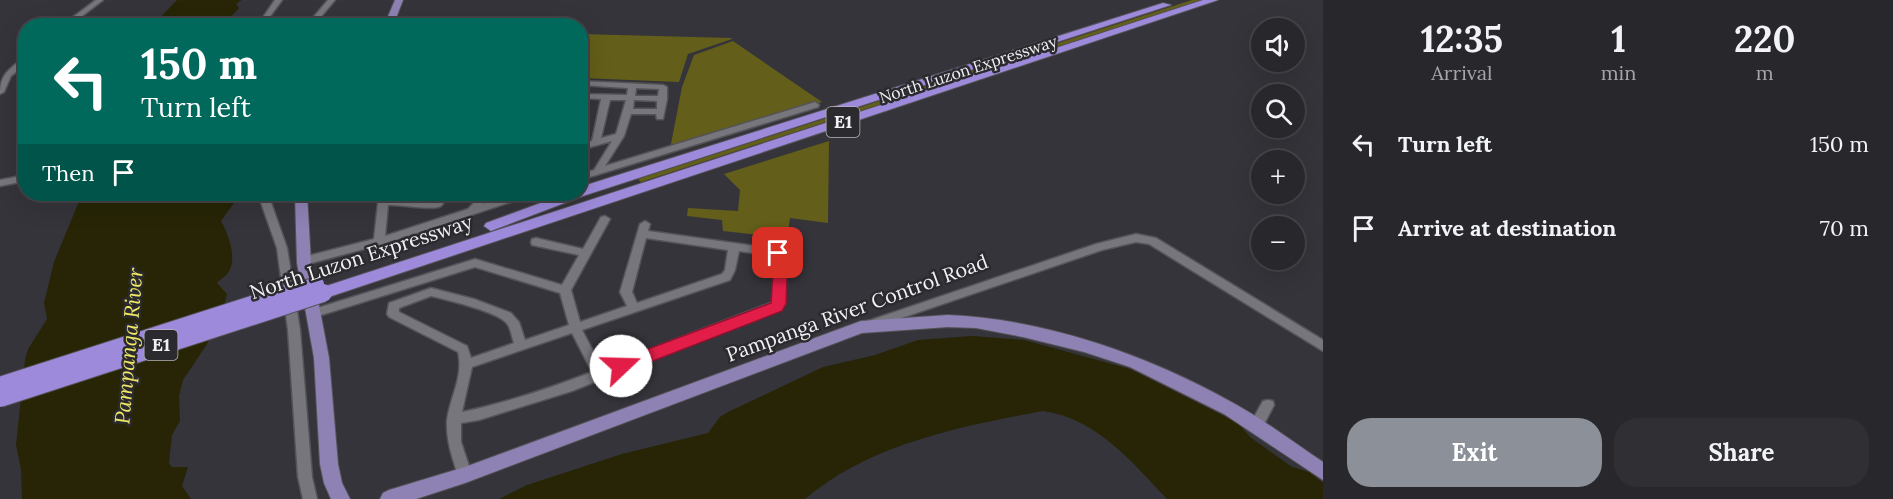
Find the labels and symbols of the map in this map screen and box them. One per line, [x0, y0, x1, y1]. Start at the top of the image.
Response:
street label: North Luzon Expressway [876, 31, 1060, 107]
road number: E1 [826, 107, 860, 137]
street label: North Luzon Expressway [246, 209, 476, 304]
pin [752, 227, 803, 278]
street label: Pampanga River Control Road [722, 248, 991, 367]
water label: Pampanga River [108, 266, 149, 425]
road number: E1 [144, 330, 178, 360]
position arrow [589, 334, 653, 398]

